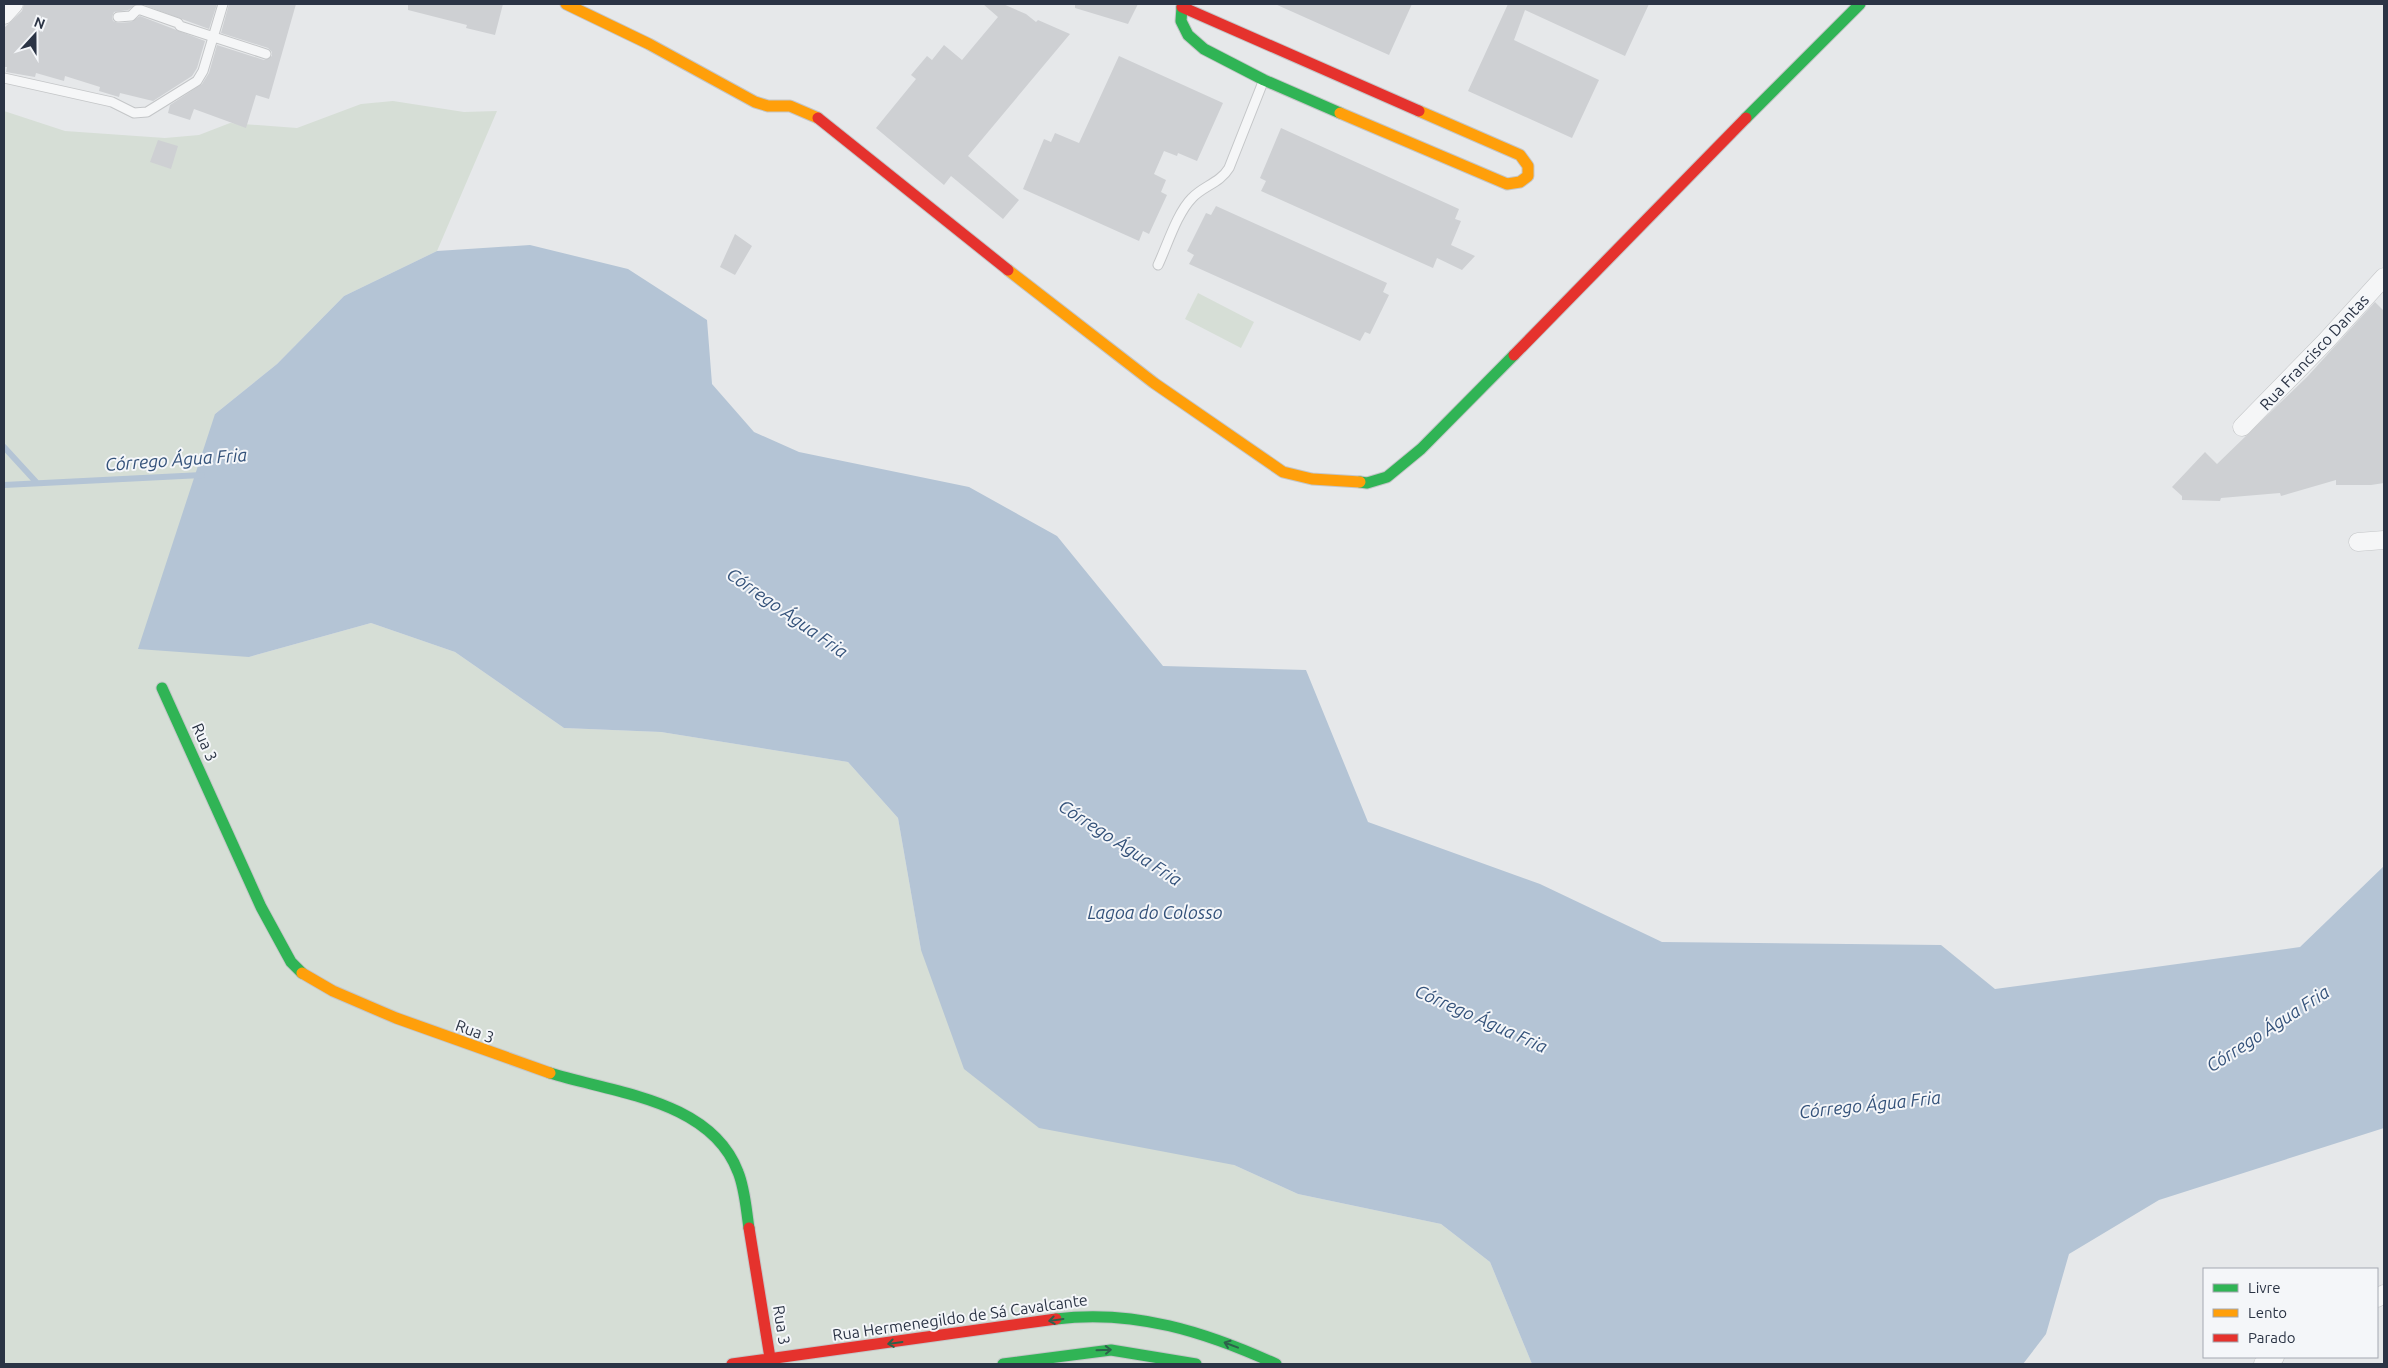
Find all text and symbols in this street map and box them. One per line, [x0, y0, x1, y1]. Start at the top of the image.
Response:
north arrow [10, 10, 60, 60]
text: N [32, 14, 47, 32]
street label: Rua Francisco Dantas [2256, 290, 2372, 413]
water label: Córrego Água Fria [104, 443, 248, 474]
water label: Córrego Água Fria [724, 562, 852, 661]
street label: Rua 3 [189, 720, 221, 764]
water label: Córrego Água Fria [1055, 794, 1186, 889]
water label: Lagoa do Colosso [1087, 902, 1223, 922]
water label: Córrego Água Fria [1412, 979, 1551, 1056]
water label: Córrego Água Fria [2202, 980, 2333, 1075]
street label: Rua 3 [453, 1016, 497, 1046]
water label: Córrego Água Fria [1798, 1086, 1942, 1121]
legend [2203, 1268, 2378, 1358]
text: Livre [2248, 1279, 2281, 1296]
street label: Rua Hermenegildo de Sá Cavalcante [831, 1290, 1089, 1344]
street label: Rua 3 [770, 1304, 794, 1346]
text: Lento [2248, 1304, 2287, 1321]
one-way arrow [1048, 1315, 1064, 1325]
text: Parado [2248, 1329, 2295, 1346]
one-way arrow [887, 1338, 903, 1348]
one-way arrow [1224, 1340, 1240, 1349]
one-way arrow [1095, 1346, 1111, 1355]

